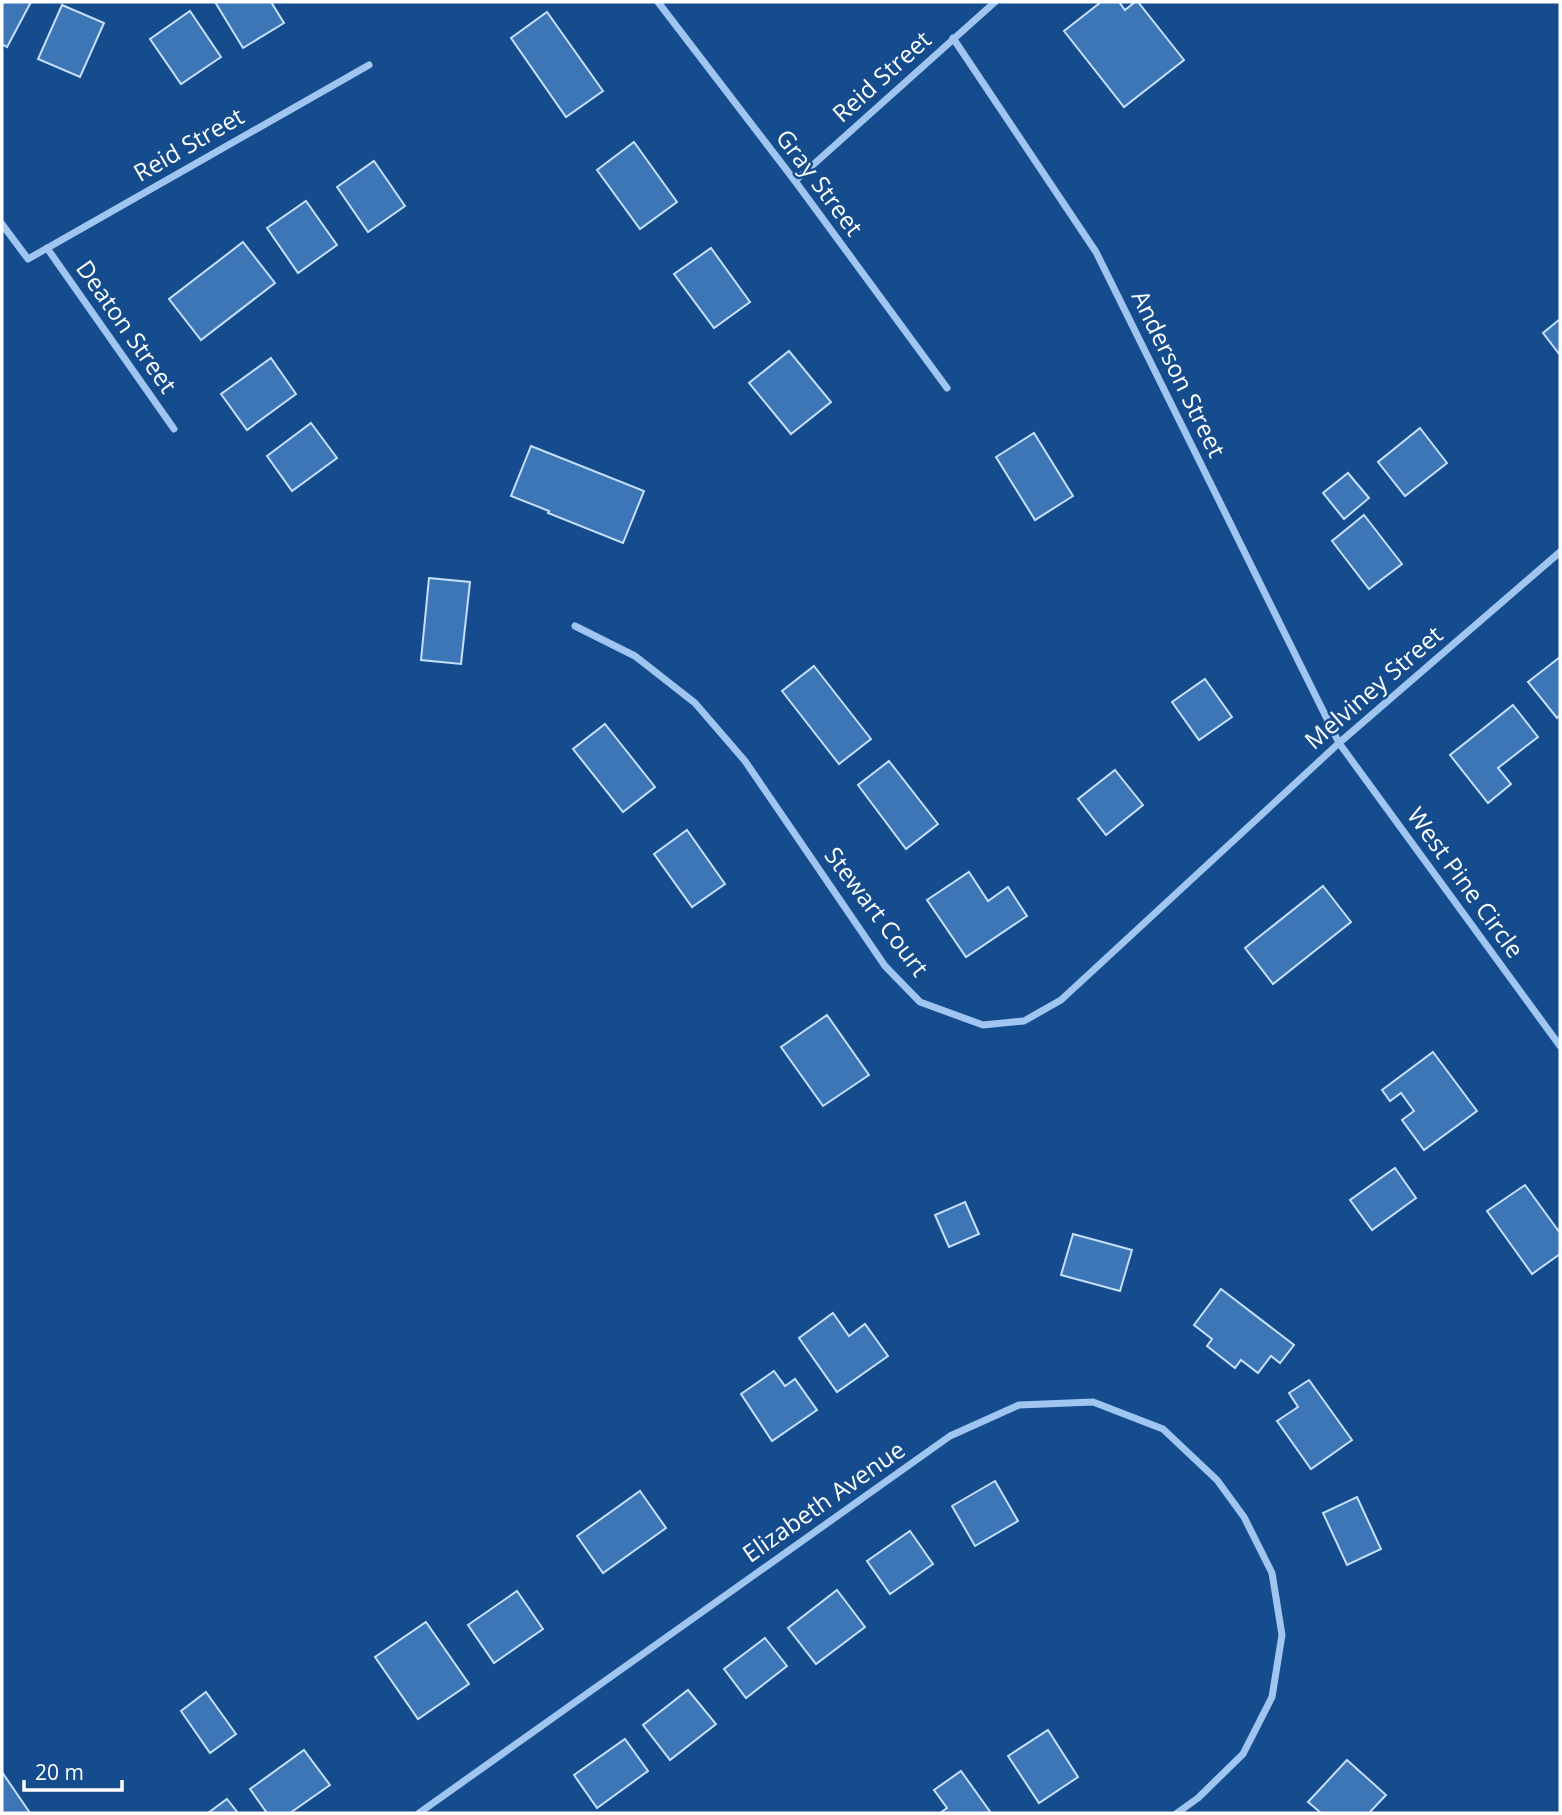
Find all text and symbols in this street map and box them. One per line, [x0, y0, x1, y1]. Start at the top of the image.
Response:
street label: Reid Street [825, 23, 937, 129]
street label: Reid Street [127, 99, 249, 189]
street label: Gray Street [769, 122, 871, 242]
street label: Deaton Street [69, 253, 185, 399]
street label: Anderson Street [1125, 284, 1234, 462]
street label: Melviney Street [1297, 618, 1449, 756]
street label: West Pine Circle [1400, 800, 1532, 964]
street label: Stewart Court [818, 840, 937, 983]
street label: Elizabeth Avenue [735, 1432, 911, 1569]
scale bar [24, 1748, 122, 1792]
text: 20 m [35, 1758, 84, 1786]

